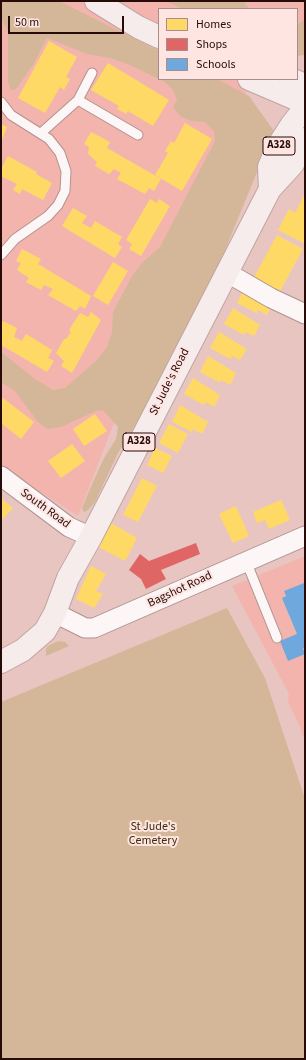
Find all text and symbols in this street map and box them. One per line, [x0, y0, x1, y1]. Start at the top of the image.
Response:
scale bar [10, 8, 126, 34]
legend [158, 8, 298, 80]
text: 50 m [15, 14, 39, 31]
text: Homes [196, 16, 231, 33]
text: Shops [196, 36, 227, 53]
text: Schools [196, 56, 236, 73]
road number: A328 [263, 137, 295, 155]
street label: St Jude's Road [147, 346, 193, 418]
road number: A328 [123, 433, 155, 451]
street label: South Road [17, 486, 73, 532]
street label: Bagshot Road [146, 569, 214, 611]
park label: St Jude's Cemetery [129, 820, 177, 848]

